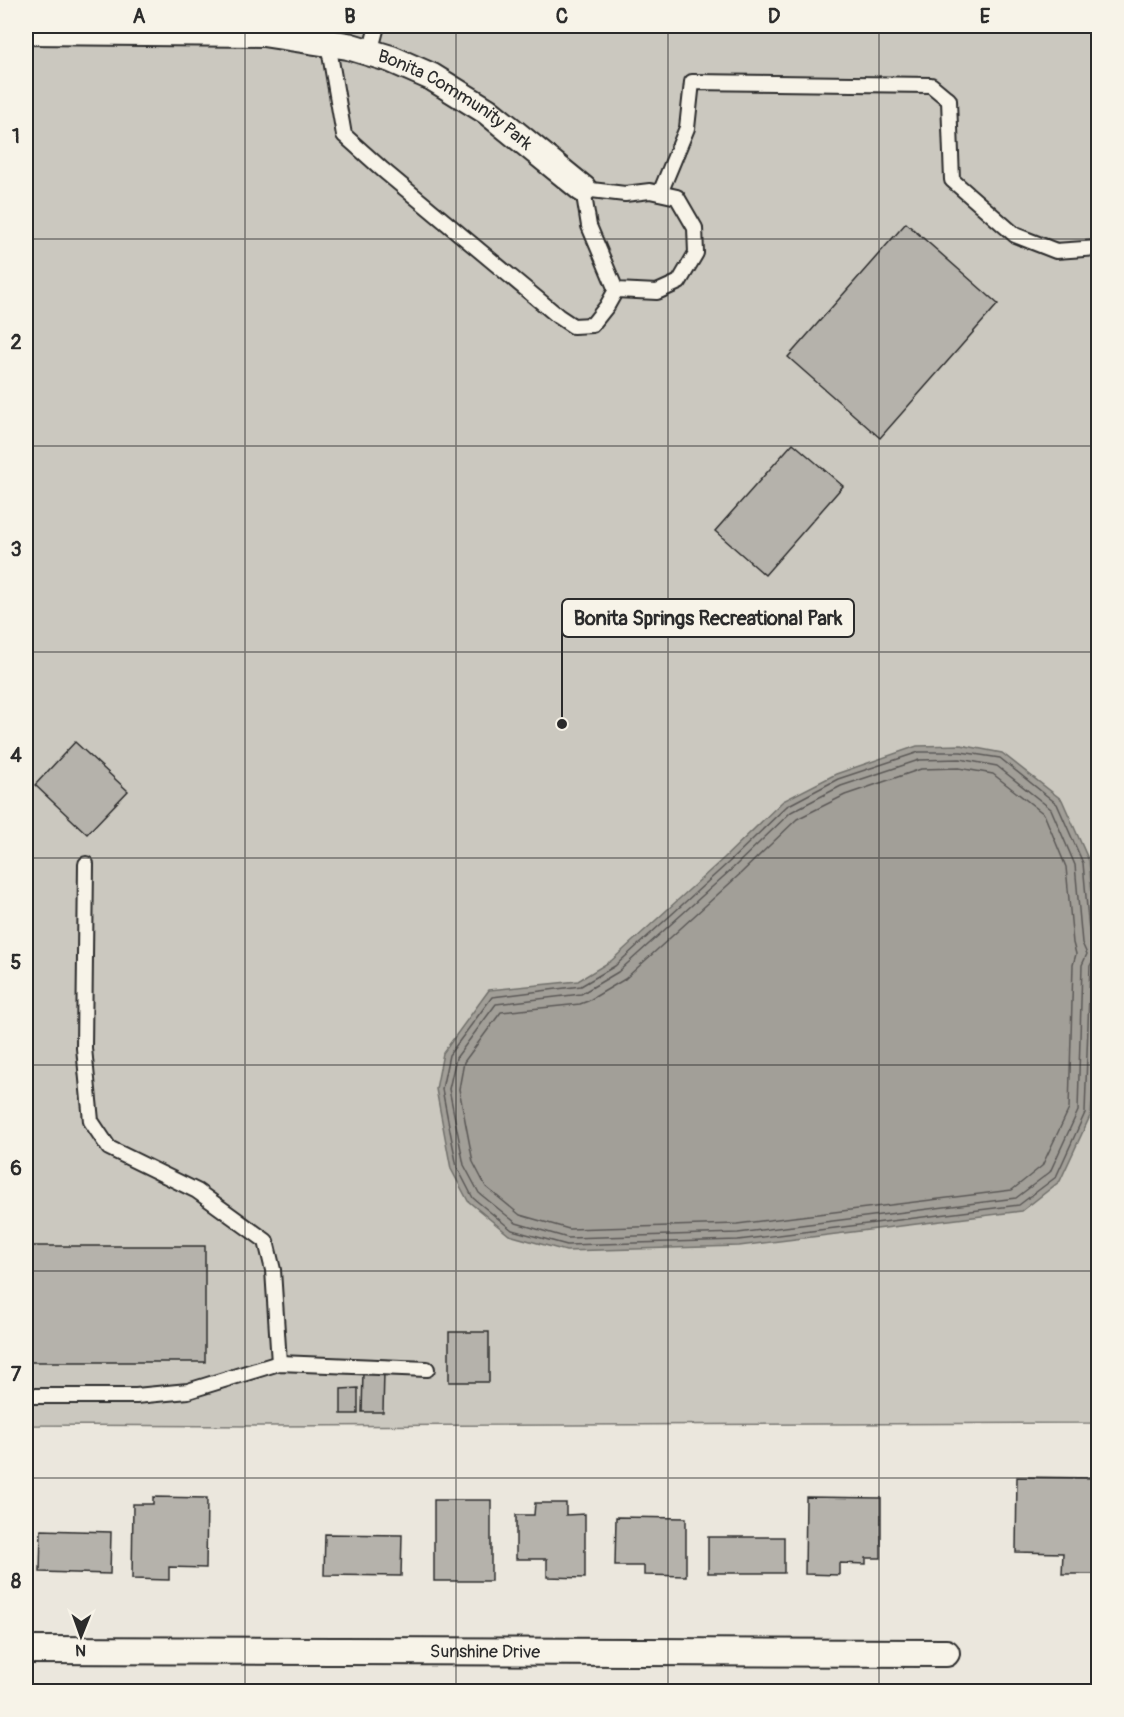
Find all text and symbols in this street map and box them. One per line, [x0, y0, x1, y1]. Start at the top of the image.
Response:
text: A [133, 4, 146, 29]
text: B [344, 4, 356, 29]
text: C [556, 4, 568, 29]
text: D [768, 4, 781, 29]
text: E [980, 4, 991, 29]
street label: Bonita Community Park [375, 44, 538, 155]
text: 1 [12, 124, 20, 149]
text: 2 [10, 330, 22, 355]
text: 3 [10, 537, 22, 562]
callout: Bonita Springs Recreational Park [562, 599, 854, 637]
text: Bonita Springs Recreational Park [574, 606, 843, 631]
text: 4 [10, 743, 22, 768]
text: 5 [11, 950, 22, 975]
text: 6 [10, 1156, 22, 1181]
text: 7 [11, 1362, 22, 1387]
text: 8 [11, 1569, 21, 1594]
north arrow [51, 1606, 111, 1666]
text: N [75, 1640, 86, 1660]
street label: Sunshine Drive [430, 1640, 540, 1663]

